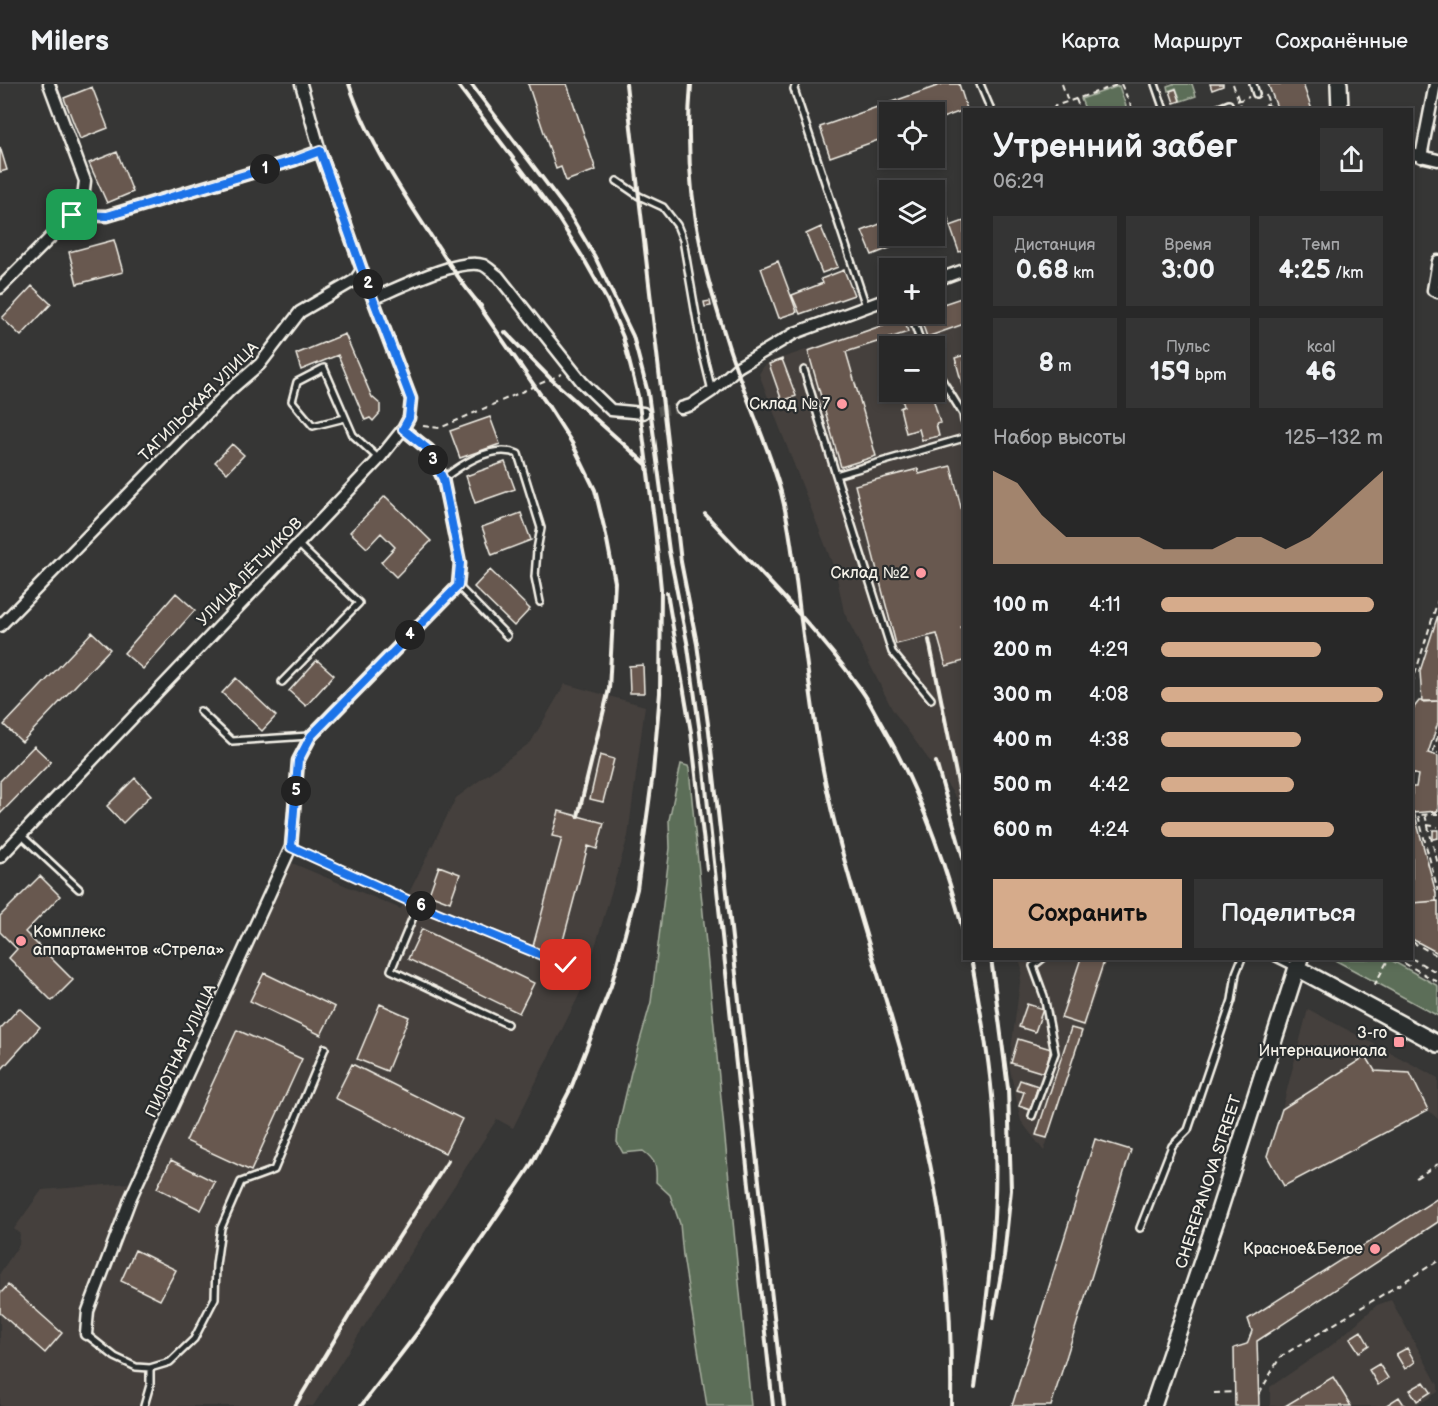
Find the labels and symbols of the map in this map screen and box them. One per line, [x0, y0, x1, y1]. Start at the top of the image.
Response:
pin: 1 [250, 154, 280, 184]
pin [46, 189, 97, 240]
pin: 2 [353, 269, 383, 299]
street label: ТАГИЛЬСКАЯ УЛИЦА [135, 338, 263, 466]
place label: Склад № 7 [749, 395, 830, 414]
marker: Склад № 7 [835, 397, 849, 411]
pin: 3 [418, 445, 448, 475]
street label: УЛИЦА ЛЁТЧИКОВ [193, 513, 307, 630]
place label: Склад №2 [830, 564, 910, 583]
marker: Склад №2 [914, 566, 928, 580]
pin: 4 [395, 620, 425, 650]
pin: 5 [281, 776, 311, 806]
pin: 6 [406, 891, 436, 921]
place label: Комплекс аппартаментов «Стрела» [33, 923, 225, 960]
marker: Комплекс аппартаментов «Стрела» [14, 934, 28, 948]
pin [540, 939, 591, 990]
street label: ПИЛОТНАЯ УЛИЦА [142, 981, 220, 1121]
place label: 3-го Интернационала [1258, 1024, 1388, 1061]
marker: 3-го Интернационала [1392, 1035, 1406, 1049]
street label: CHEREPANOVA STREET [1172, 1092, 1246, 1271]
place label: Красное&Белое [1243, 1240, 1363, 1259]
marker: Красное&Белое [1368, 1242, 1382, 1256]

